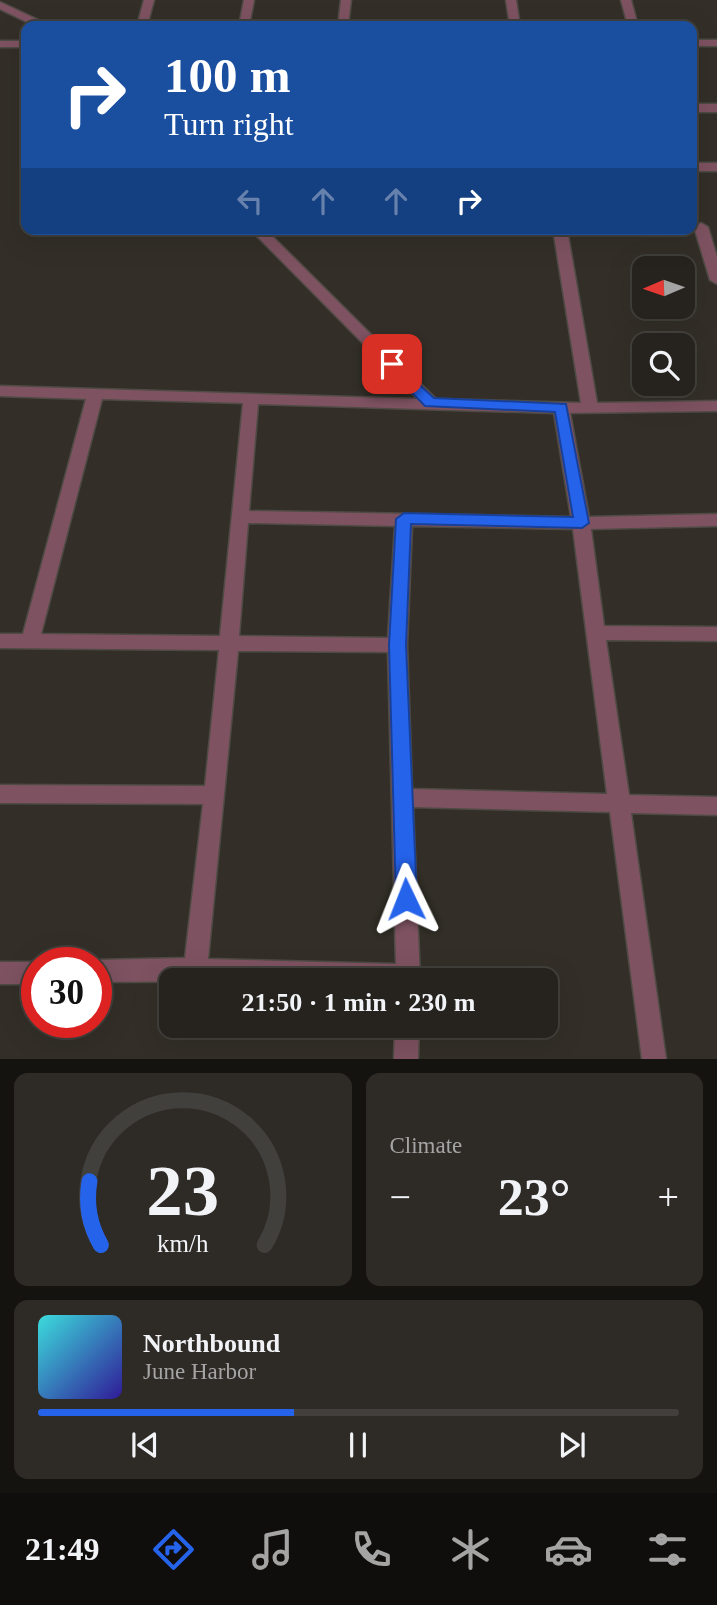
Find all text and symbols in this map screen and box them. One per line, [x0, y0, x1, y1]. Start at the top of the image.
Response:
text: 100 m [164, 48, 291, 103]
icon: right [49, 49, 140, 140]
text: Turn right [164, 106, 294, 142]
icon: left [231, 182, 269, 220]
icon: ahead [304, 182, 342, 220]
icon: ahead [377, 182, 415, 220]
icon: right [450, 182, 488, 220]
north arrow [632, 256, 695, 318]
map controls [632, 256, 695, 396]
button: search [632, 333, 695, 396]
pin [362, 334, 422, 394]
icon: arrive [373, 345, 411, 383]
position arrow [369, 862, 443, 936]
speed limit sign: 30 [21, 947, 112, 1038]
text: 21:50 · 1 min · 230 m [242, 988, 476, 1017]
text: Climate [390, 1133, 462, 1158]
text: 23 [146, 1151, 219, 1232]
text: 23° [498, 1169, 571, 1226]
text: − [390, 1176, 411, 1218]
text: + [658, 1176, 679, 1218]
text: km/h [157, 1230, 209, 1257]
text: Northbound [143, 1329, 280, 1358]
text: June Harbor [143, 1359, 256, 1384]
icon: previous [126, 1426, 164, 1464]
icon: pause [339, 1426, 377, 1464]
icon: next [553, 1426, 591, 1464]
icon: directions [149, 1525, 198, 1574]
icon: music [248, 1525, 297, 1574]
icon: phone [347, 1525, 396, 1574]
icon: climate [446, 1525, 495, 1574]
icon: car [544, 1525, 593, 1574]
icon: filters [643, 1525, 692, 1574]
text: 21:49 [25, 1531, 100, 1567]

